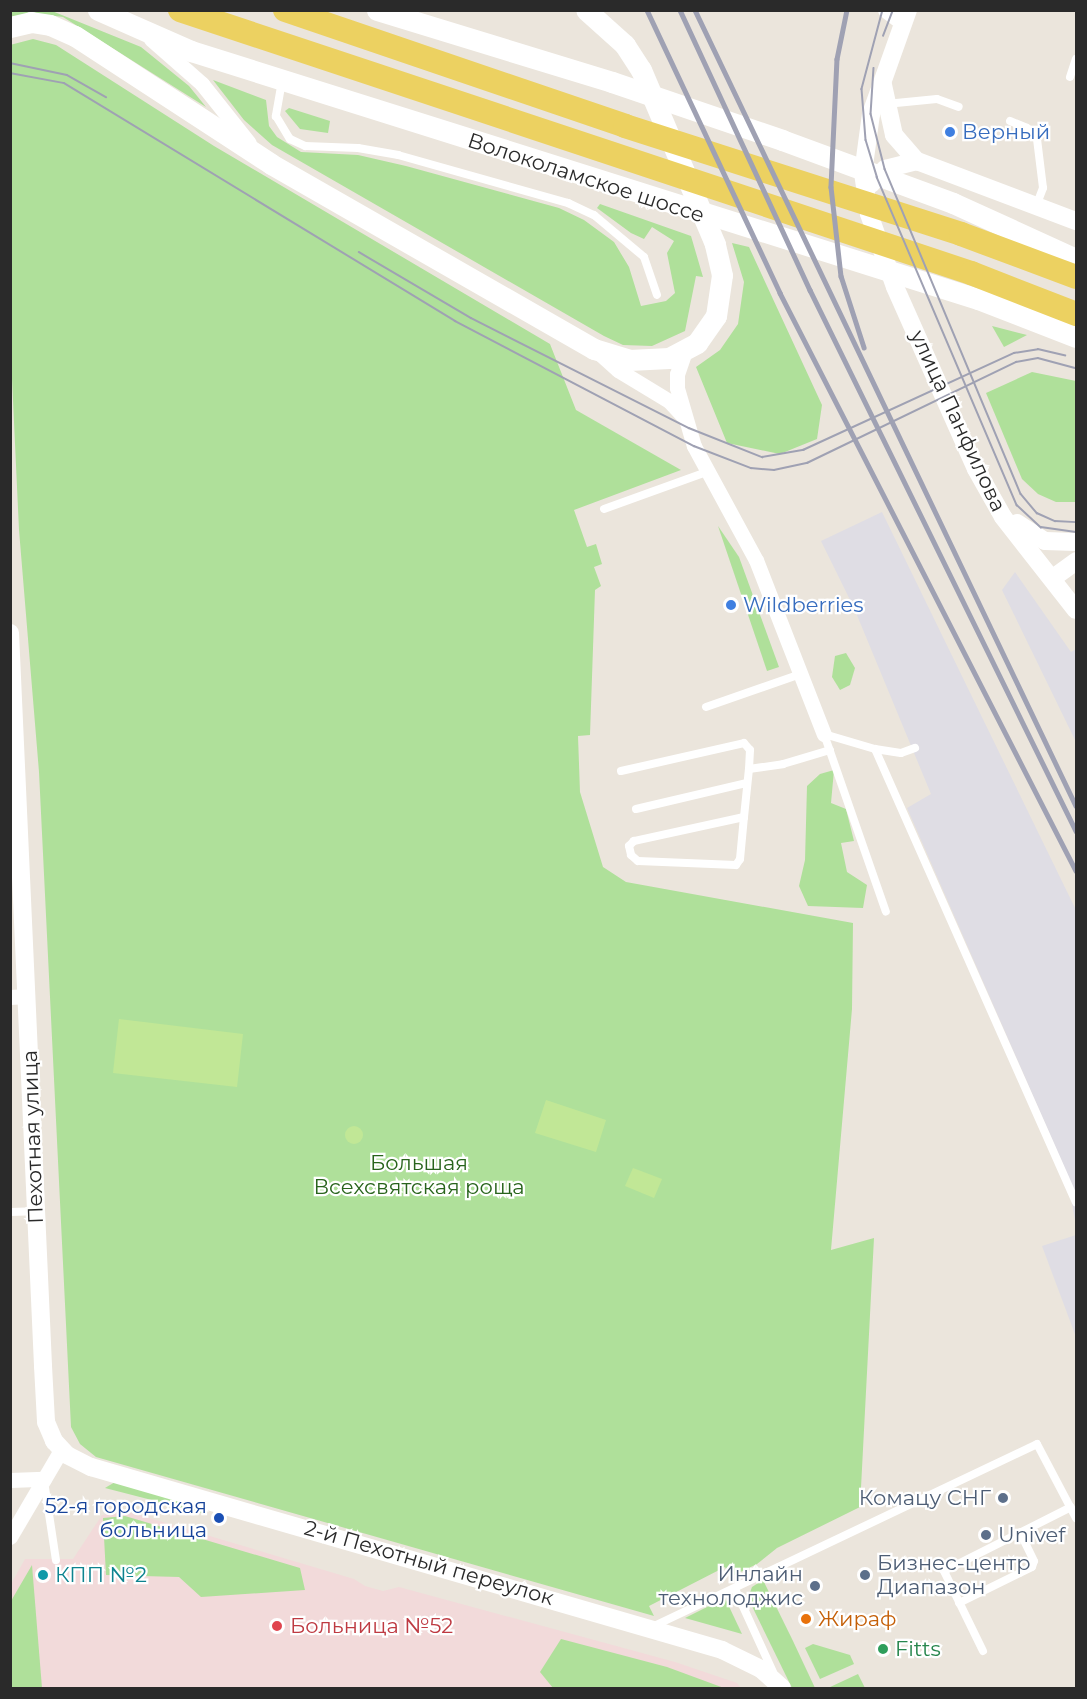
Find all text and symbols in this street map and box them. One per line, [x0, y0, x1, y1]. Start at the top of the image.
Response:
place label: Верный [962, 119, 1050, 145]
marker: Верный [943, 125, 957, 139]
street label: Волоколамское шоссе [464, 128, 708, 228]
street label: улица Панфилова [905, 326, 1011, 516]
place label: Wildberries [743, 592, 864, 618]
marker: Wildberries [724, 598, 738, 612]
street label: Пехотная улица [17, 1050, 49, 1224]
park label: Большая Всехсвятская роща [313, 1150, 525, 1200]
place label: Комацу СНГ [859, 1485, 991, 1511]
marker: Комацу СНГ [996, 1491, 1010, 1505]
place label: 52-я городская больница [45, 1493, 207, 1543]
marker: 52-я городская больница [212, 1511, 226, 1525]
street label: 2-й Пехотный переулок [301, 1515, 557, 1611]
place label: Univef [998, 1522, 1065, 1548]
marker: Univef [979, 1528, 993, 1542]
place label: Бизнес-центр Диапазон [877, 1550, 1031, 1600]
place label: Инлайн технолоджис [659, 1561, 803, 1611]
place label: КПП №2 [55, 1562, 147, 1588]
marker: КПП №2 [36, 1568, 50, 1582]
marker: Бизнес-центр Диапазон [858, 1568, 872, 1582]
marker: Инлайн технолоджис [808, 1579, 822, 1593]
place label: Жираф [818, 1606, 897, 1632]
marker: Жираф [799, 1612, 813, 1626]
place label: Больница №52 [290, 1613, 453, 1639]
marker: Больница №52 [268, 1617, 286, 1635]
place label: Fitts [895, 1636, 941, 1662]
marker: Fitts [876, 1642, 890, 1656]

